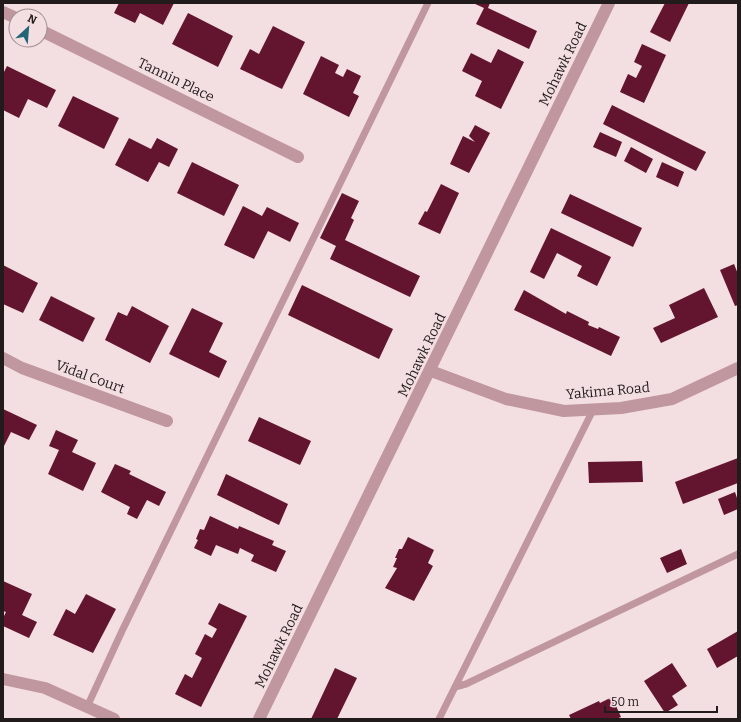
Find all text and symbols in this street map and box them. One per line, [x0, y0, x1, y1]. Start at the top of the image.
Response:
north arrow [8, 8, 48, 48]
text: N [25, 12, 39, 27]
street label: Mohawk Road [535, 19, 591, 109]
street label: Tannin Place [135, 54, 217, 106]
street label: Mohawk Road [394, 310, 450, 400]
street label: Vidal Court [53, 357, 127, 397]
street label: Yakima Road [565, 379, 651, 403]
street label: Mohawk Road [251, 601, 307, 691]
scale bar [605, 688, 717, 714]
text: 50 m [611, 695, 640, 709]

